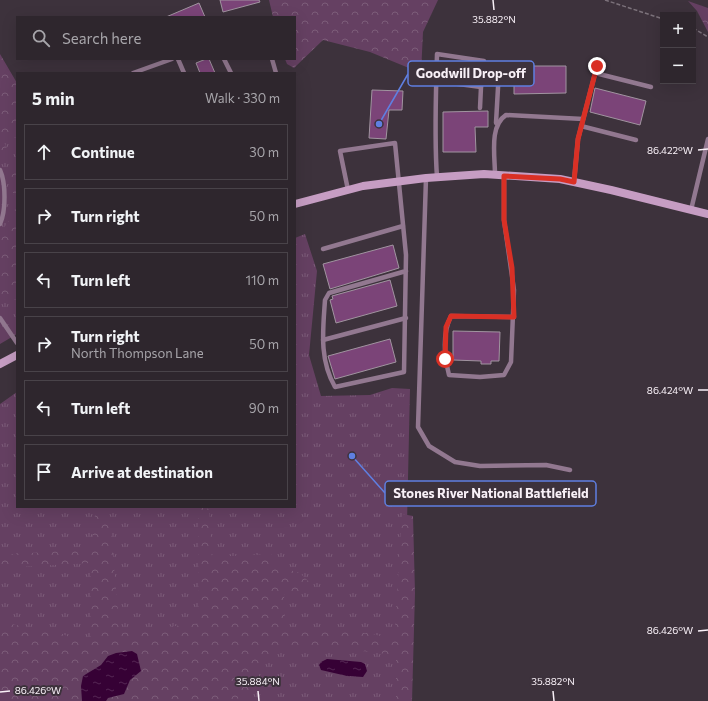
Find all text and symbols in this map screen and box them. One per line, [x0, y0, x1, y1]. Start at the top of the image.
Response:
map controls [660, 12, 696, 84]
button: + [660, 12, 696, 48]
text: 35.882°N [472, 13, 516, 25]
search box [16, 16, 296, 60]
icon: search [30, 27, 52, 49]
text: Search here [62, 29, 141, 47]
button: − [660, 48, 696, 84]
route end [588, 57, 606, 75]
callout: Goodwill Drop-off [408, 61, 534, 86]
text: Goodwill Drop-off [416, 65, 527, 81]
text: 5 min [32, 88, 75, 109]
text: Walk · 330 m [205, 90, 280, 106]
icon: ahead [33, 141, 55, 163]
text: Continue [71, 143, 135, 161]
text: 30 m [249, 144, 279, 160]
text: 86.422°W [647, 144, 693, 156]
icon: right [33, 205, 55, 227]
text: Turn right [71, 207, 140, 225]
text: 50 m [249, 208, 279, 224]
icon: left [33, 269, 55, 291]
text: Turn left [71, 271, 130, 289]
text: 110 m [246, 272, 279, 288]
text: Turn right [71, 327, 140, 345]
icon: right [33, 333, 55, 355]
text: 50 m [249, 336, 279, 352]
text: North Thompson Lane [71, 345, 204, 361]
route start [436, 350, 454, 368]
text: 86.424°W [647, 384, 693, 396]
icon: left [33, 397, 55, 419]
text: Turn left [71, 399, 130, 417]
text: 90 m [249, 400, 279, 416]
icon: arrive [33, 461, 55, 483]
text: Arrive at destination [71, 463, 213, 481]
callout: Stones River National Battlefield [385, 481, 596, 506]
text: Stones River National Battlefield [393, 485, 589, 501]
text: 86.426°W [647, 624, 693, 636]
text: 35.884°N [236, 675, 280, 687]
text: 35.882°N [531, 675, 575, 687]
text: 86.426°W [15, 684, 61, 696]

